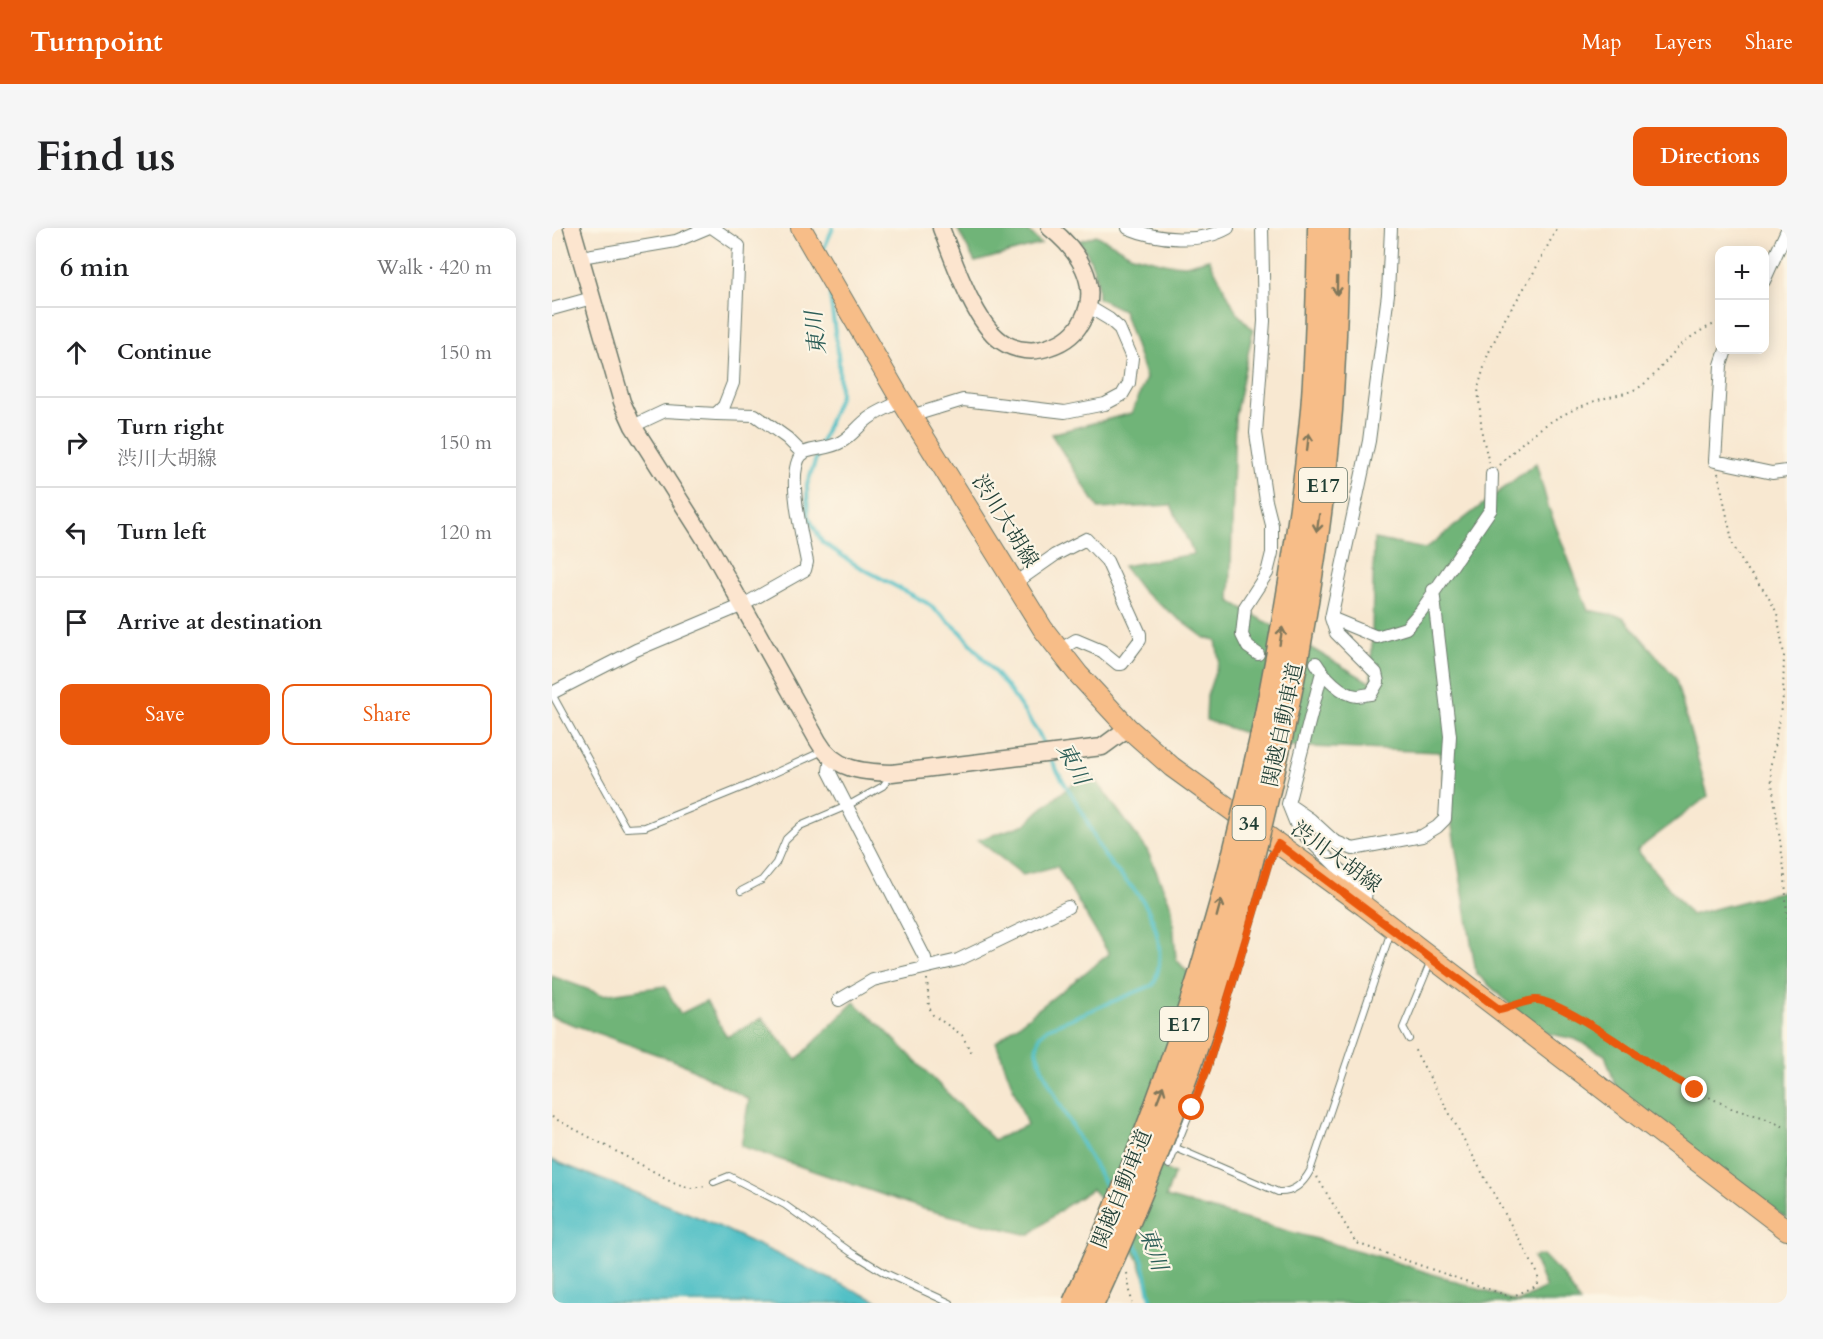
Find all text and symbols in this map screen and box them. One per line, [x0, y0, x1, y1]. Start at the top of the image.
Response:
text: Turnpoint [30, 23, 163, 61]
text: Map [1582, 28, 1622, 57]
text: Layers [1655, 28, 1712, 57]
text: Share [1745, 28, 1793, 57]
button: Directions [1633, 127, 1787, 186]
text: Find us [36, 128, 176, 185]
map controls [1715, 246, 1769, 354]
button: + [1715, 246, 1769, 300]
text: 6 min [60, 250, 129, 285]
text: Walk · 420 m [377, 254, 492, 281]
one-way arrow [1331, 276, 1342, 296]
button: − [1715, 300, 1769, 354]
water label: 東川 [799, 308, 833, 356]
icon: ahead [60, 336, 93, 369]
text: Continue [117, 337, 212, 367]
text: 150 m [439, 339, 492, 366]
text: Turn right [117, 412, 224, 442]
icon: right [60, 426, 93, 459]
text: 150 m [439, 429, 492, 456]
one-way arrow [1303, 433, 1314, 453]
text: 渋川大胡線 [117, 445, 217, 472]
road number: E17 [1299, 468, 1347, 502]
street label: 渋川大胡線 [965, 469, 1045, 573]
one-way arrow [1313, 512, 1324, 532]
icon: left [60, 516, 93, 549]
text: Turn left [117, 517, 206, 547]
text: 120 m [439, 519, 492, 546]
icon: arrive [60, 606, 93, 639]
text: Arrive at destination [117, 607, 322, 637]
one-way arrow [1276, 626, 1287, 646]
street label: 関越自動車道 [1256, 660, 1310, 790]
button: Save [60, 684, 270, 745]
button: Share [282, 684, 492, 745]
water label: 東川 [1049, 738, 1098, 792]
road number: 34 [1232, 806, 1266, 840]
street label: 渋川大胡線 [1285, 814, 1387, 900]
one-way arrow [1214, 899, 1226, 918]
road number: E17 [1160, 1007, 1208, 1041]
route end [1681, 1076, 1707, 1102]
one-way arrow [1155, 1085, 1166, 1103]
route start [1178, 1094, 1204, 1120]
street label: 関越自動車道 [1085, 1125, 1159, 1253]
water label: 東川 [1132, 1223, 1175, 1277]

